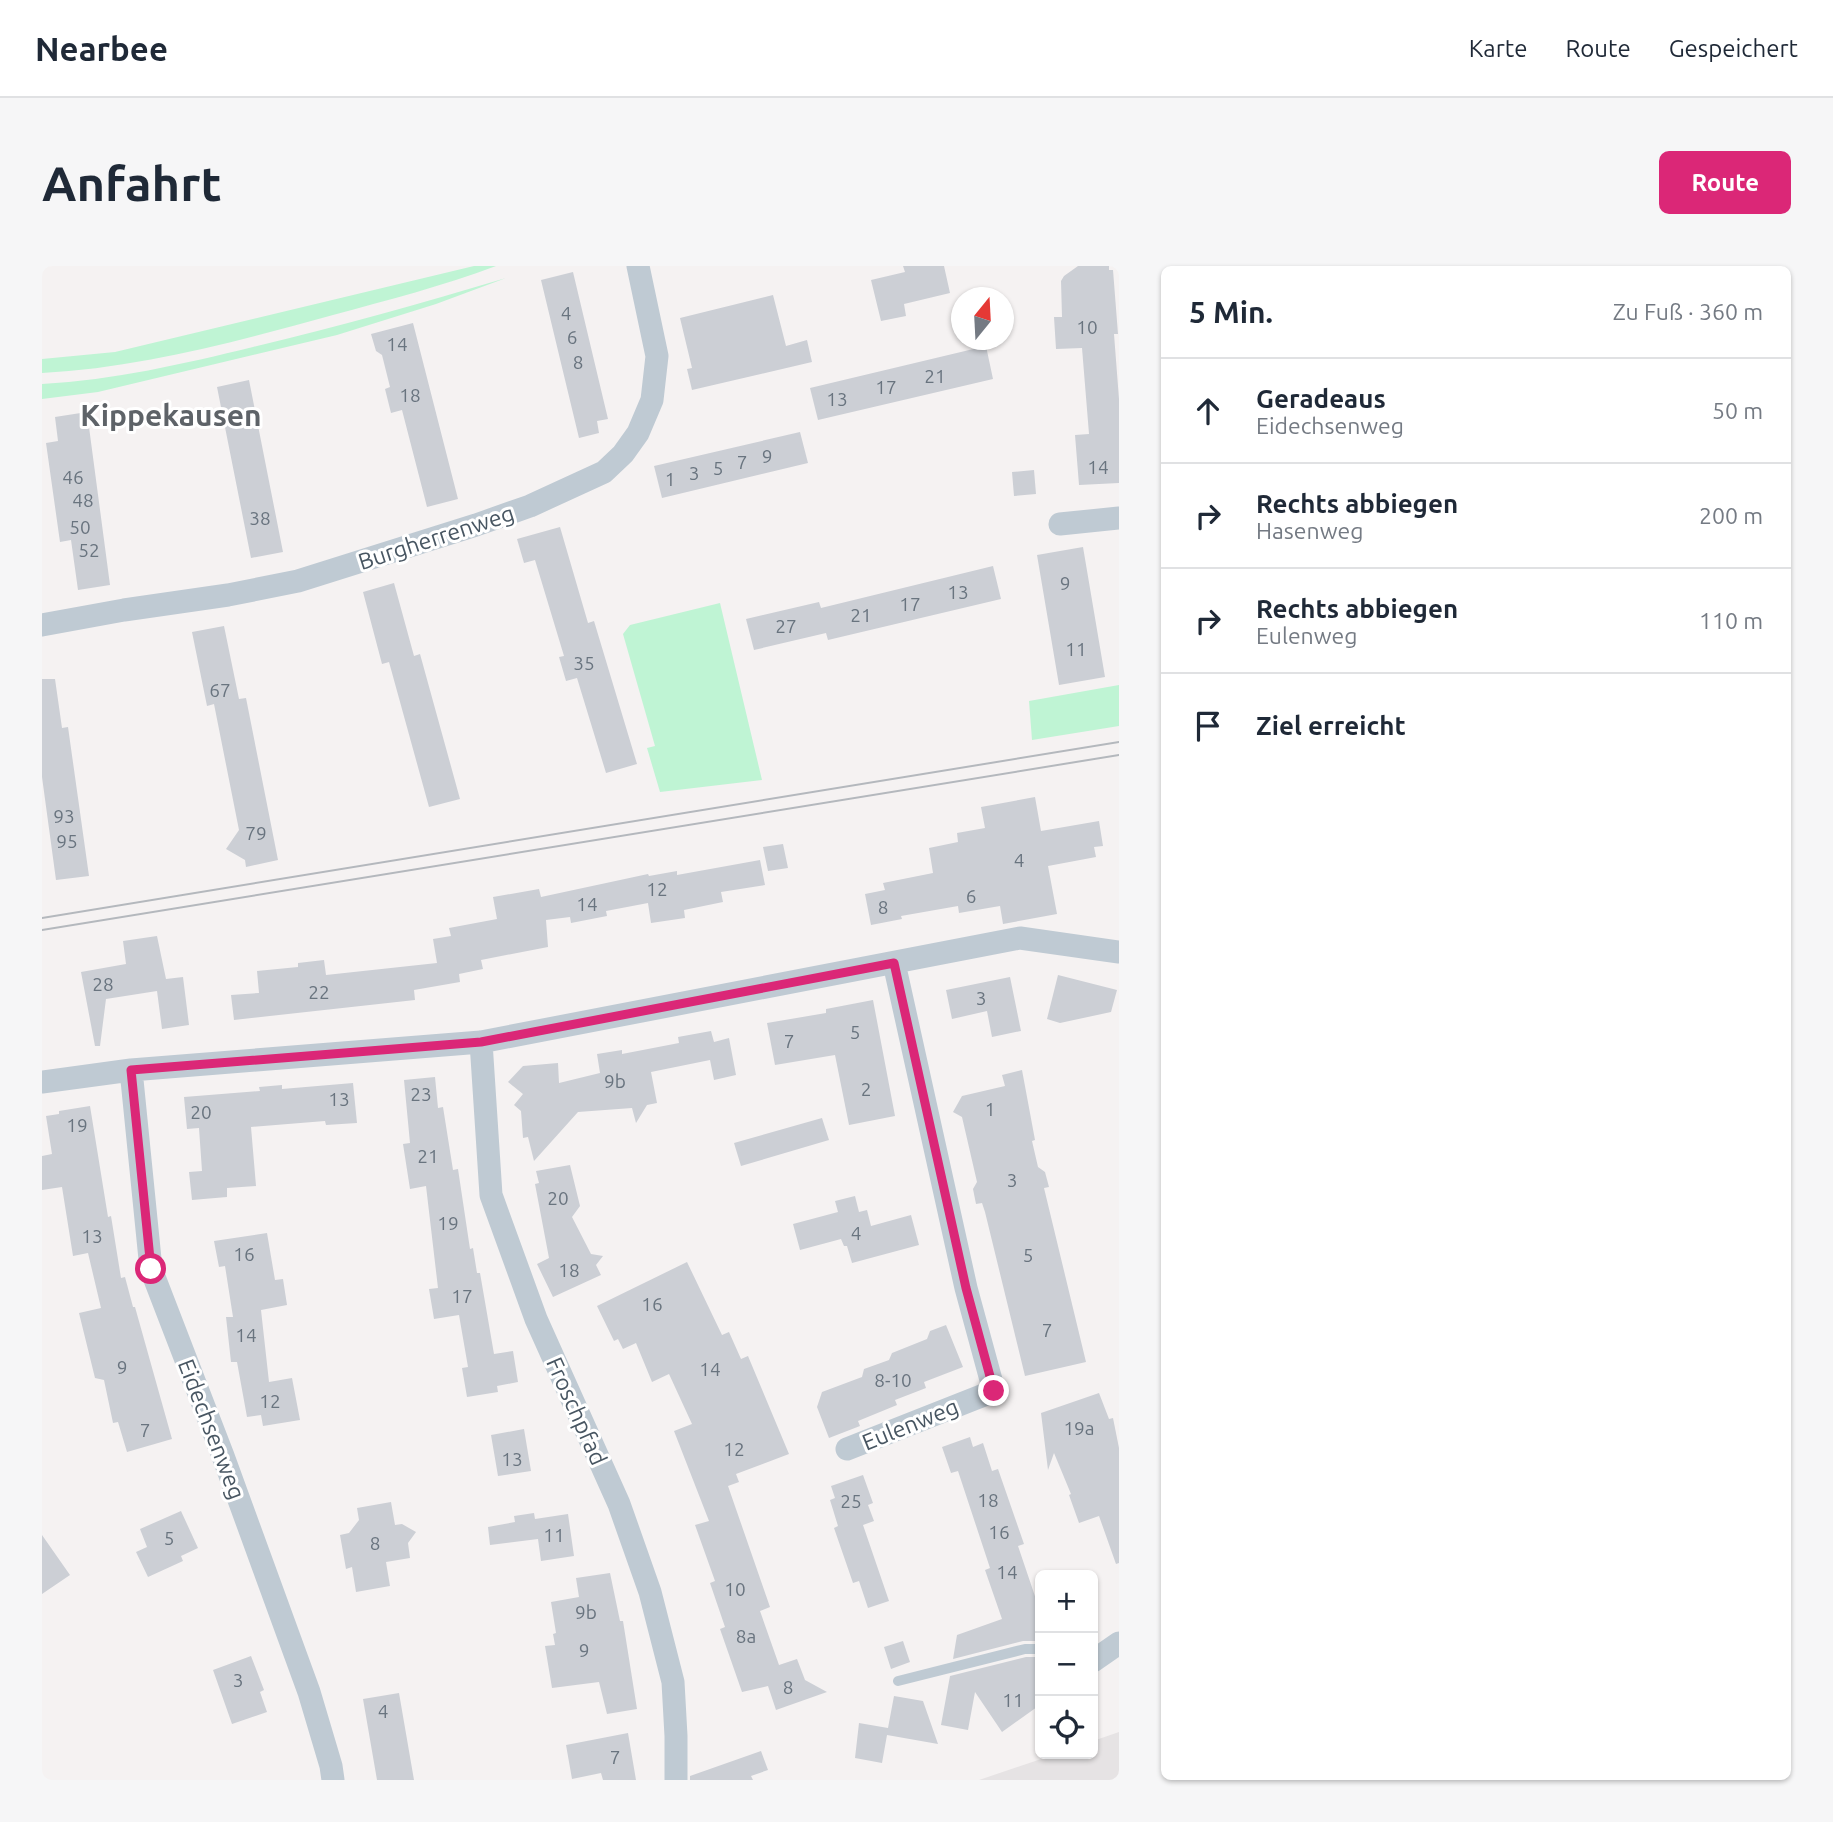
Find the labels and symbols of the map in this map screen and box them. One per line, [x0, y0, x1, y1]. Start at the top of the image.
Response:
north arrow [951, 287, 1014, 350]
house number: 4 [561, 302, 571, 324]
house number: 10 [1076, 316, 1098, 338]
house number: 6 [567, 326, 577, 348]
house number: 14 [386, 333, 408, 355]
house number: 8 [573, 351, 583, 373]
house number: 21 [924, 365, 946, 387]
house number: 17 [875, 376, 897, 398]
house number: 18 [399, 384, 421, 406]
house number: 13 [826, 388, 848, 410]
district label: Kippekausen [80, 398, 262, 432]
house number: 9 [762, 445, 772, 467]
house number: 7 [737, 451, 747, 473]
house number: 14 [1087, 456, 1109, 478]
house number: 5 [713, 457, 723, 479]
house number: 3 [689, 462, 699, 484]
house number: 46 [62, 466, 84, 488]
house number: 1 [665, 468, 675, 490]
house number: 48 [72, 489, 94, 511]
street label: Burgherrenweg [355, 500, 517, 574]
house number: 38 [249, 507, 271, 529]
house number: 50 [69, 516, 91, 538]
house number: 52 [78, 539, 100, 561]
house number: 9 [1060, 572, 1070, 594]
house number: 13 [947, 581, 969, 603]
house number: 17 [899, 593, 921, 615]
house number: 21 [850, 604, 872, 626]
house number: 27 [775, 615, 797, 637]
house number: 11 [1065, 638, 1087, 660]
house number: 35 [573, 652, 595, 674]
house number: 67 [209, 679, 231, 701]
house number: 93 [53, 805, 75, 827]
house number: 79 [245, 822, 267, 844]
house number: 95 [56, 830, 78, 852]
house number: 4 [1014, 849, 1024, 871]
house number: 12 [646, 878, 668, 900]
house number: 6 [966, 885, 976, 907]
house number: 14 [576, 893, 598, 915]
house number: 8 [878, 896, 888, 918]
house number: 28 [92, 973, 114, 995]
house number: 22 [308, 981, 330, 1003]
house number: 3 [976, 987, 986, 1009]
house number: 5 [850, 1021, 860, 1043]
house number: 7 [784, 1030, 794, 1052]
house number: 9b [604, 1070, 626, 1092]
house number: 2 [861, 1078, 871, 1100]
house number: 23 [410, 1083, 432, 1105]
house number: 13 [328, 1088, 350, 1110]
house number: 1 [985, 1098, 995, 1120]
house number: 20 [190, 1101, 212, 1123]
house number: 19 [66, 1114, 88, 1136]
house number: 21 [417, 1145, 439, 1167]
house number: 3 [1007, 1169, 1017, 1191]
house number: 20 [547, 1187, 569, 1209]
house number: 19 [437, 1212, 459, 1234]
house number: 4 [851, 1222, 861, 1244]
house number: 13 [81, 1225, 103, 1247]
house number: 16 [233, 1243, 255, 1265]
house number: 5 [1023, 1244, 1033, 1266]
route start [135, 1253, 166, 1284]
house number: 18 [558, 1259, 580, 1281]
house number: 17 [451, 1285, 473, 1307]
house number: 16 [641, 1293, 663, 1315]
house number: 7 [1042, 1319, 1052, 1341]
house number: 14 [235, 1324, 257, 1346]
street label: Froschpfad [542, 1353, 612, 1469]
street label: Eidechsenweg [174, 1355, 250, 1503]
house number: 9 [117, 1356, 127, 1378]
house number: 14 [699, 1358, 721, 1380]
house number: 8-10 [874, 1369, 912, 1391]
route end [978, 1375, 1009, 1406]
house number: 12 [259, 1390, 281, 1412]
street label: Eulenweg [858, 1393, 962, 1455]
house number: 19a [1063, 1417, 1095, 1439]
house number: 7 [140, 1419, 150, 1441]
house number: 12 [723, 1438, 745, 1460]
house number: 13 [501, 1448, 523, 1470]
house number: 18 [977, 1489, 999, 1511]
house number: 25 [840, 1490, 862, 1512]
house number: 16 [988, 1521, 1010, 1543]
house number: 11 [543, 1524, 565, 1546]
house number: 5 [164, 1527, 174, 1549]
house number: 8 [370, 1532, 380, 1554]
house number: 14 [996, 1561, 1018, 1583]
house number: 10 [724, 1578, 746, 1600]
house number: 9b [575, 1601, 597, 1623]
house number: 8a [736, 1625, 756, 1647]
house number: 9 [579, 1639, 589, 1661]
house number: 3 [233, 1669, 243, 1691]
house number: 8 [783, 1676, 793, 1698]
house number: 11 [1002, 1689, 1024, 1711]
house number: 4 [378, 1700, 388, 1722]
house number: 7 [610, 1746, 620, 1768]

